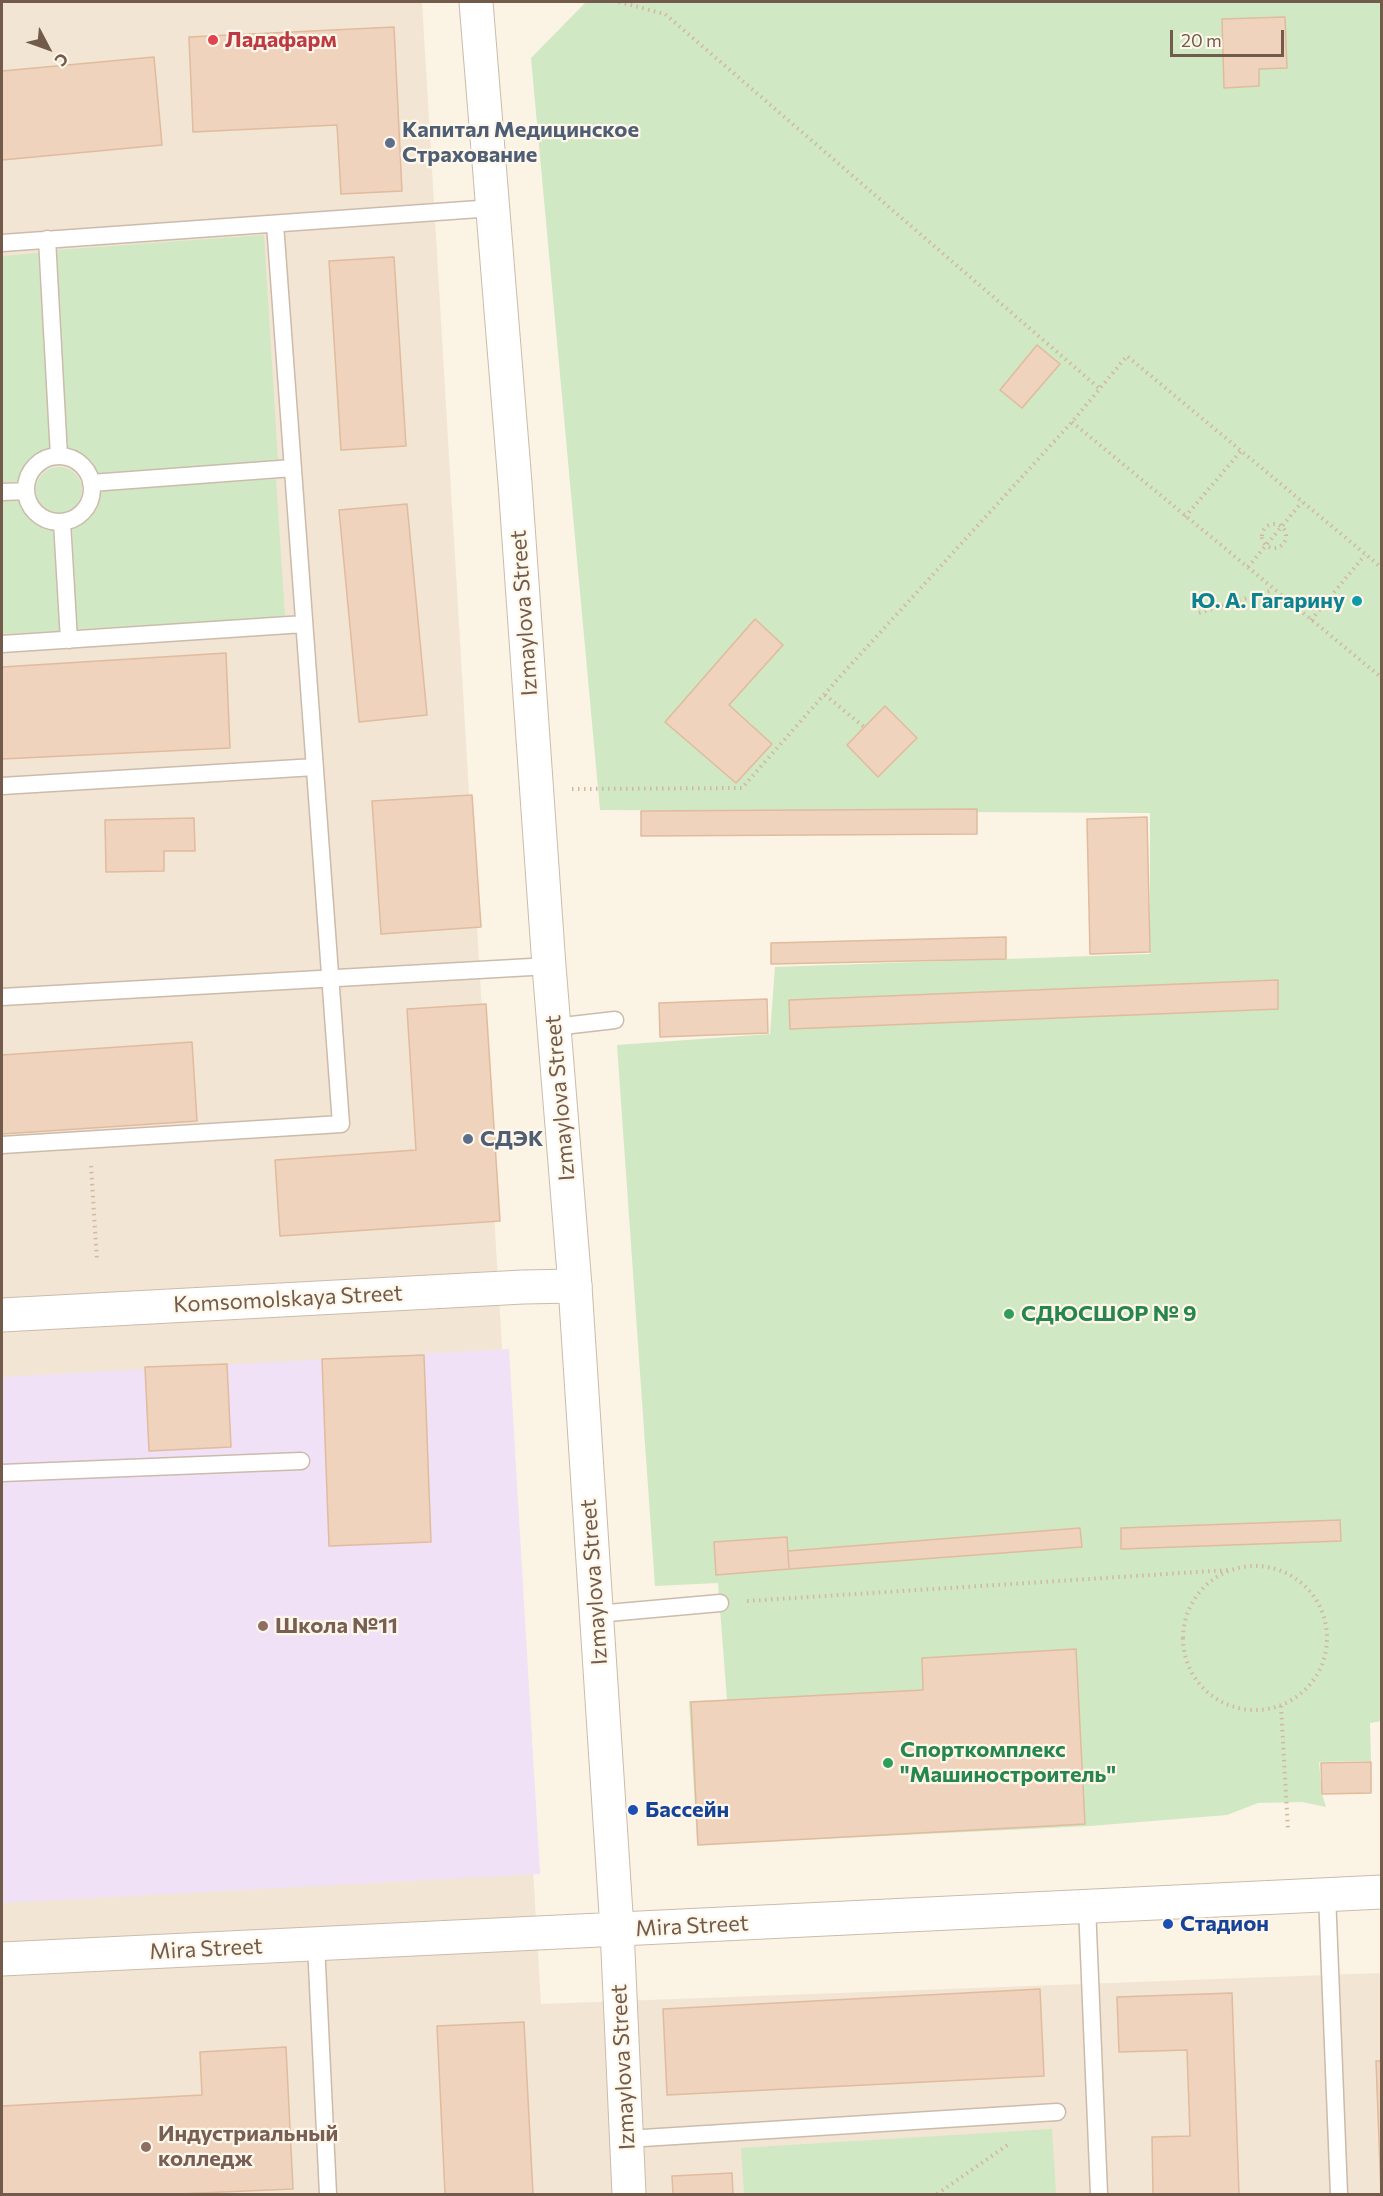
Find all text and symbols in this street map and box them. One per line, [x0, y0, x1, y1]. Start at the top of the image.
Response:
north arrow [18, 18, 78, 78]
scale bar [1173, 18, 1287, 56]
place label: Ладафарм [225, 27, 337, 53]
text: 20 m [1181, 29, 1222, 51]
marker: Ладафарм [206, 33, 220, 47]
text: С [51, 50, 73, 70]
place label: Капитал Медицинское Страхование [402, 117, 639, 168]
marker: Капитал Медицинское Страхование [383, 136, 397, 150]
street label: Izmaylova Street [505, 529, 543, 697]
place label: Ю. А. Гагарину [1191, 588, 1345, 614]
marker: Ю. А. Гагарину [1350, 594, 1364, 608]
street label: Izmaylova Street [540, 1014, 580, 1182]
place label: СДЭК [480, 1126, 543, 1152]
marker: СДЭК [461, 1132, 475, 1146]
street label: Komsomolskaya Street [173, 1280, 403, 1318]
place label: СДЮСШОР № 9 [1021, 1301, 1197, 1327]
marker: СДЮСШОР № 9 [1002, 1307, 1016, 1321]
street label: Izmaylova Street [575, 1498, 613, 1666]
place label: Школа №11 [275, 1613, 398, 1639]
marker: Школа №11 [256, 1619, 270, 1633]
place label: Спорткомплекс "Машиностроитель" [900, 1737, 1116, 1789]
marker: Спорткомплекс "Машиностроитель" [881, 1756, 895, 1770]
place label: Бассейн [645, 1797, 729, 1823]
marker: Бассейн [626, 1803, 640, 1817]
street label: Mira Street [635, 1910, 749, 1942]
place label: Стадион [1180, 1911, 1269, 1937]
marker: Стадион [1161, 1917, 1175, 1931]
street label: Mira Street [149, 1933, 263, 1965]
street label: Izmaylova Street [605, 1983, 641, 2151]
place label: Индустриальный колледж [158, 2121, 338, 2172]
marker: Индустриальный колледж [139, 2140, 153, 2154]

